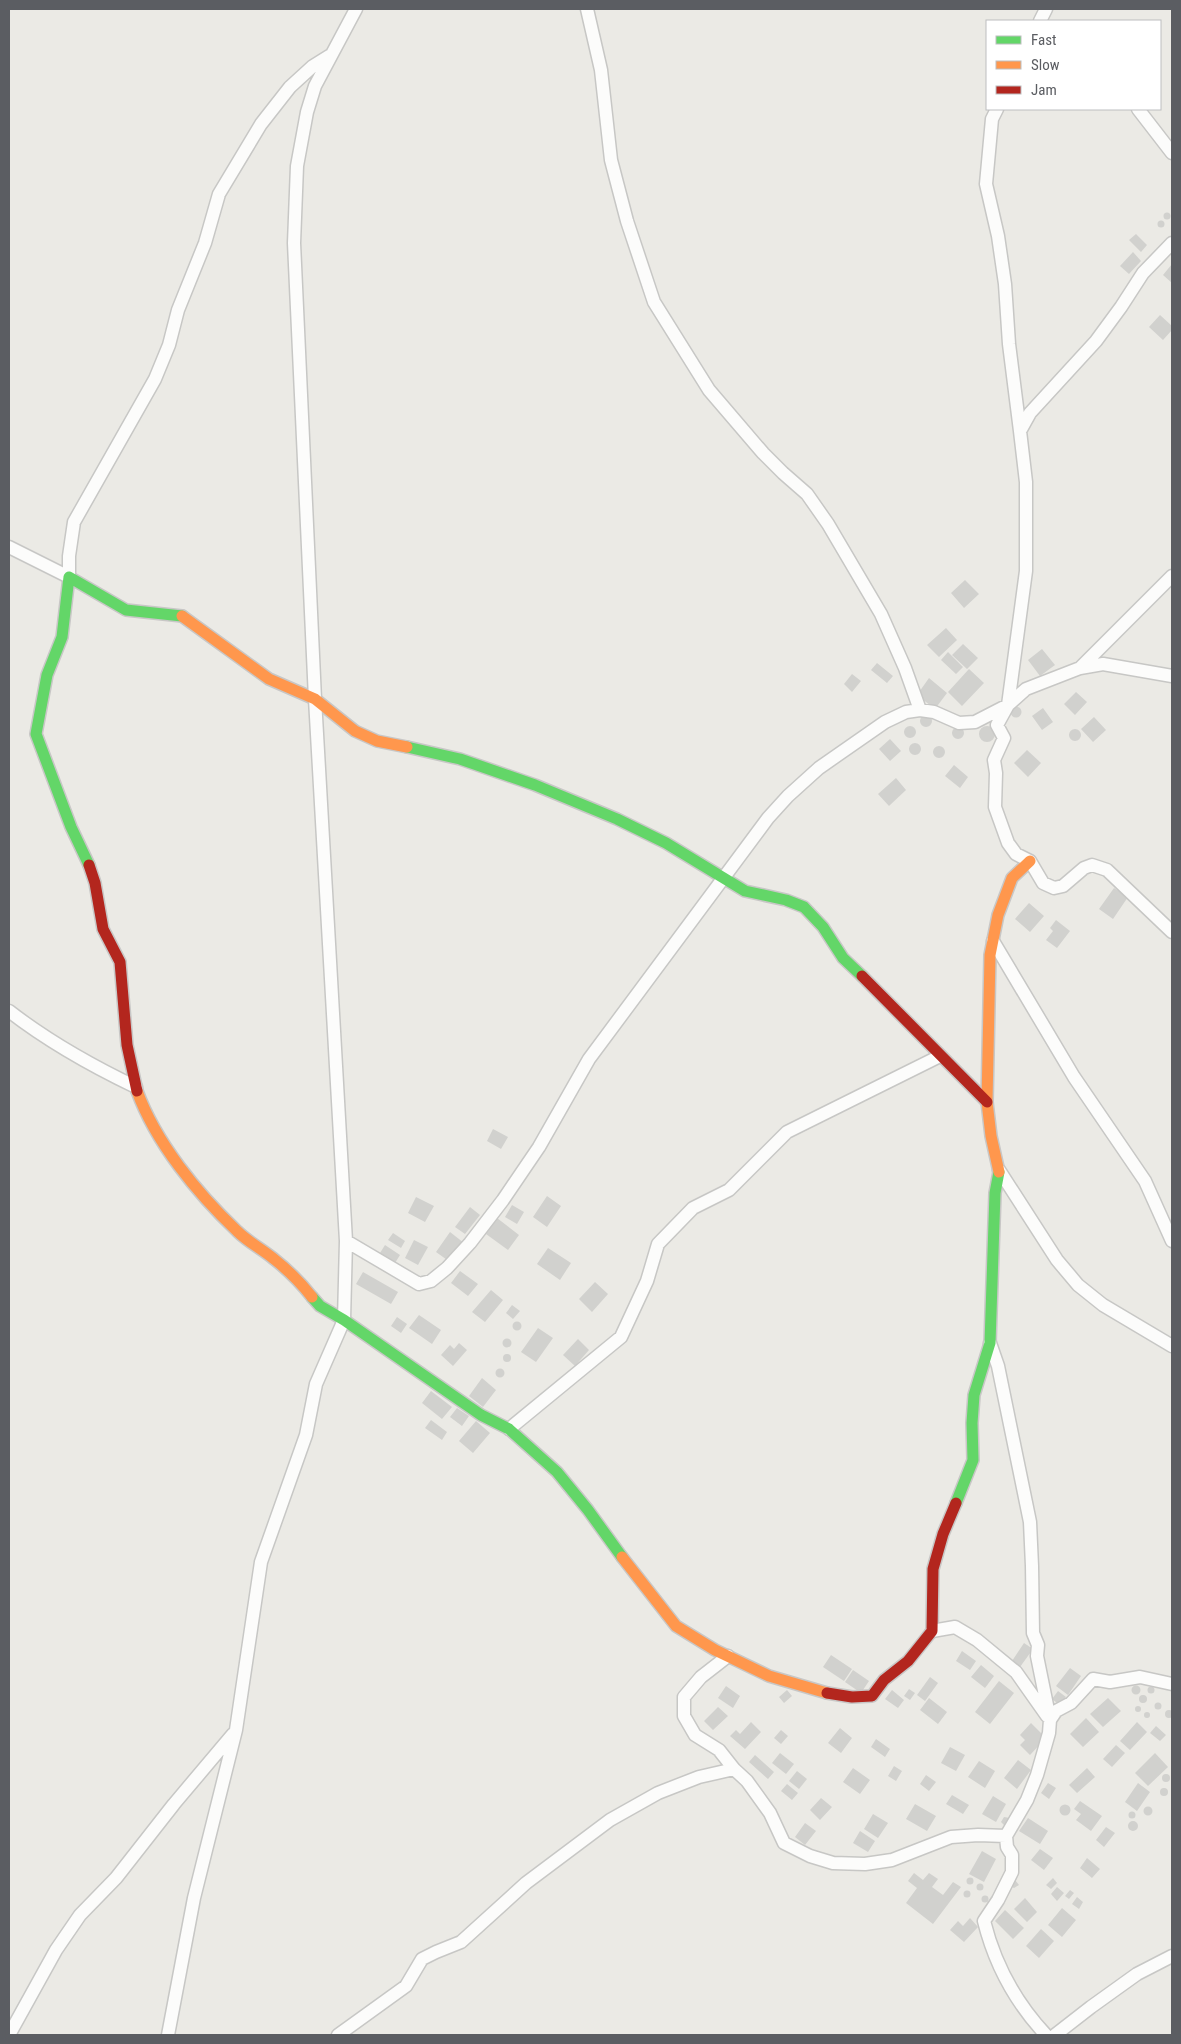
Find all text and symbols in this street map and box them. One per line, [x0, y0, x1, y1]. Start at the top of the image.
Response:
legend [986, 20, 1161, 110]
text: Fast [1031, 31, 1056, 49]
text: Slow [1031, 56, 1060, 74]
text: Jam [1031, 81, 1057, 99]

